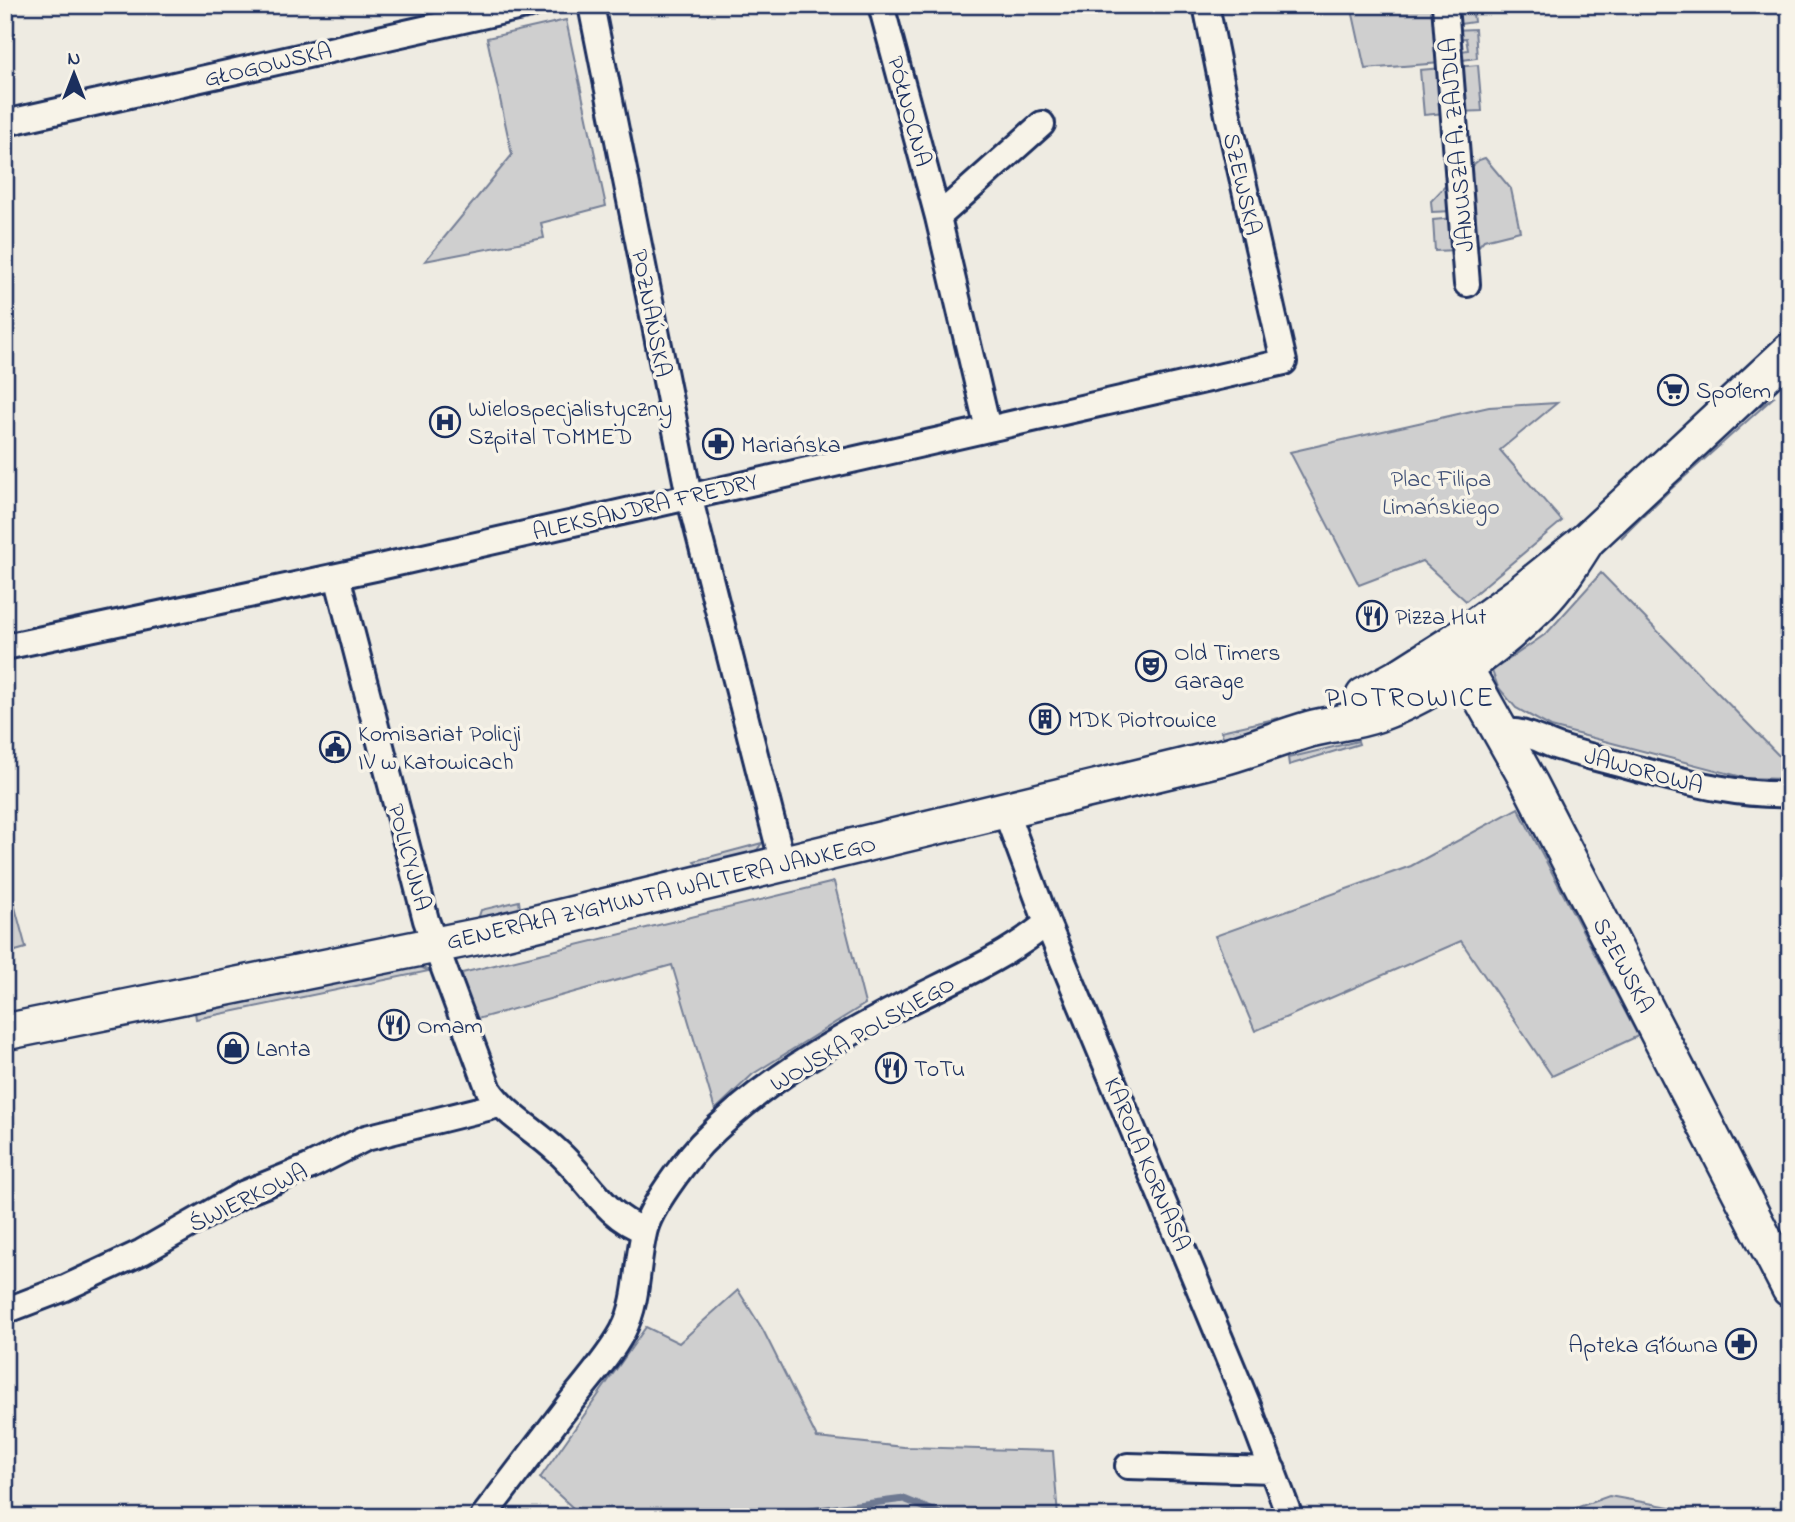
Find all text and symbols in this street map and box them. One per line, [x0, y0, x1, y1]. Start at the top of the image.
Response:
street label: GŁOGOWSKA [201, 35, 336, 98]
street label: JANUSZA A. ZAJDLA [1432, 36, 1485, 253]
north arrow [38, 38, 108, 108]
text: N [68, 46, 81, 73]
street label: PÓŁNOCNA [876, 52, 939, 171]
street label: SZEWSKA [1212, 130, 1269, 239]
street label: POZNAŃSKA [620, 246, 679, 380]
supermarket icon: Społem [1656, 373, 1690, 407]
place label: Społem [1696, 375, 1771, 410]
place label: Wielospecjalistyczny Szpital TOMMED [468, 393, 672, 456]
hospital icon: Wielospecjalistyczny Szpital TOMMED [428, 405, 462, 439]
pharmacy icon: Mariańska [701, 427, 735, 461]
place label: Mariańska [741, 429, 841, 464]
park label: Plac Filipa Limańskiego [1382, 463, 1500, 526]
street label: ALEKSANDRA FREDRY [529, 465, 762, 551]
restaurant icon: Pizza Hut [1355, 599, 1389, 633]
place label: Pizza Hut [1395, 601, 1487, 636]
place label: Old Timers Garage [1174, 637, 1280, 700]
theatre icon: Old Timers Garage [1134, 649, 1168, 683]
district label: PIOTROWICE [1325, 679, 1495, 720]
building icon: MDK Piotrowice [1028, 702, 1062, 736]
place label: MDK Piotrowice [1068, 704, 1217, 739]
place label: Komisariat Policji IV w Katowicach [358, 718, 521, 781]
public building icon: Komisariat Policji IV w Katowicach [318, 730, 352, 764]
street label: JAWOROWA [1580, 740, 1707, 805]
street label: POLICYJNA [376, 800, 439, 915]
street label: GENERAŁA ZYGMUNTA WALTERA JANKEGO [443, 828, 880, 961]
street label: SZEWSKA [1582, 912, 1662, 1020]
street label: WOJSKA POLSKIEGO [764, 968, 962, 1102]
restaurant icon: Omam [377, 1008, 411, 1042]
place label: Omam [417, 1010, 483, 1045]
shop icon: Lanta [216, 1031, 250, 1065]
place label: Lanta [256, 1033, 311, 1068]
restaurant icon: ToTu [874, 1051, 908, 1085]
place label: ToTu [914, 1053, 965, 1088]
street label: KAROLA KORNASA [1093, 1073, 1198, 1257]
street label: ŚWIERKOWA [184, 1155, 314, 1243]
pharmacy icon: Apteka Główna [1724, 1327, 1758, 1361]
place label: Apteka Główna [1568, 1329, 1718, 1364]

